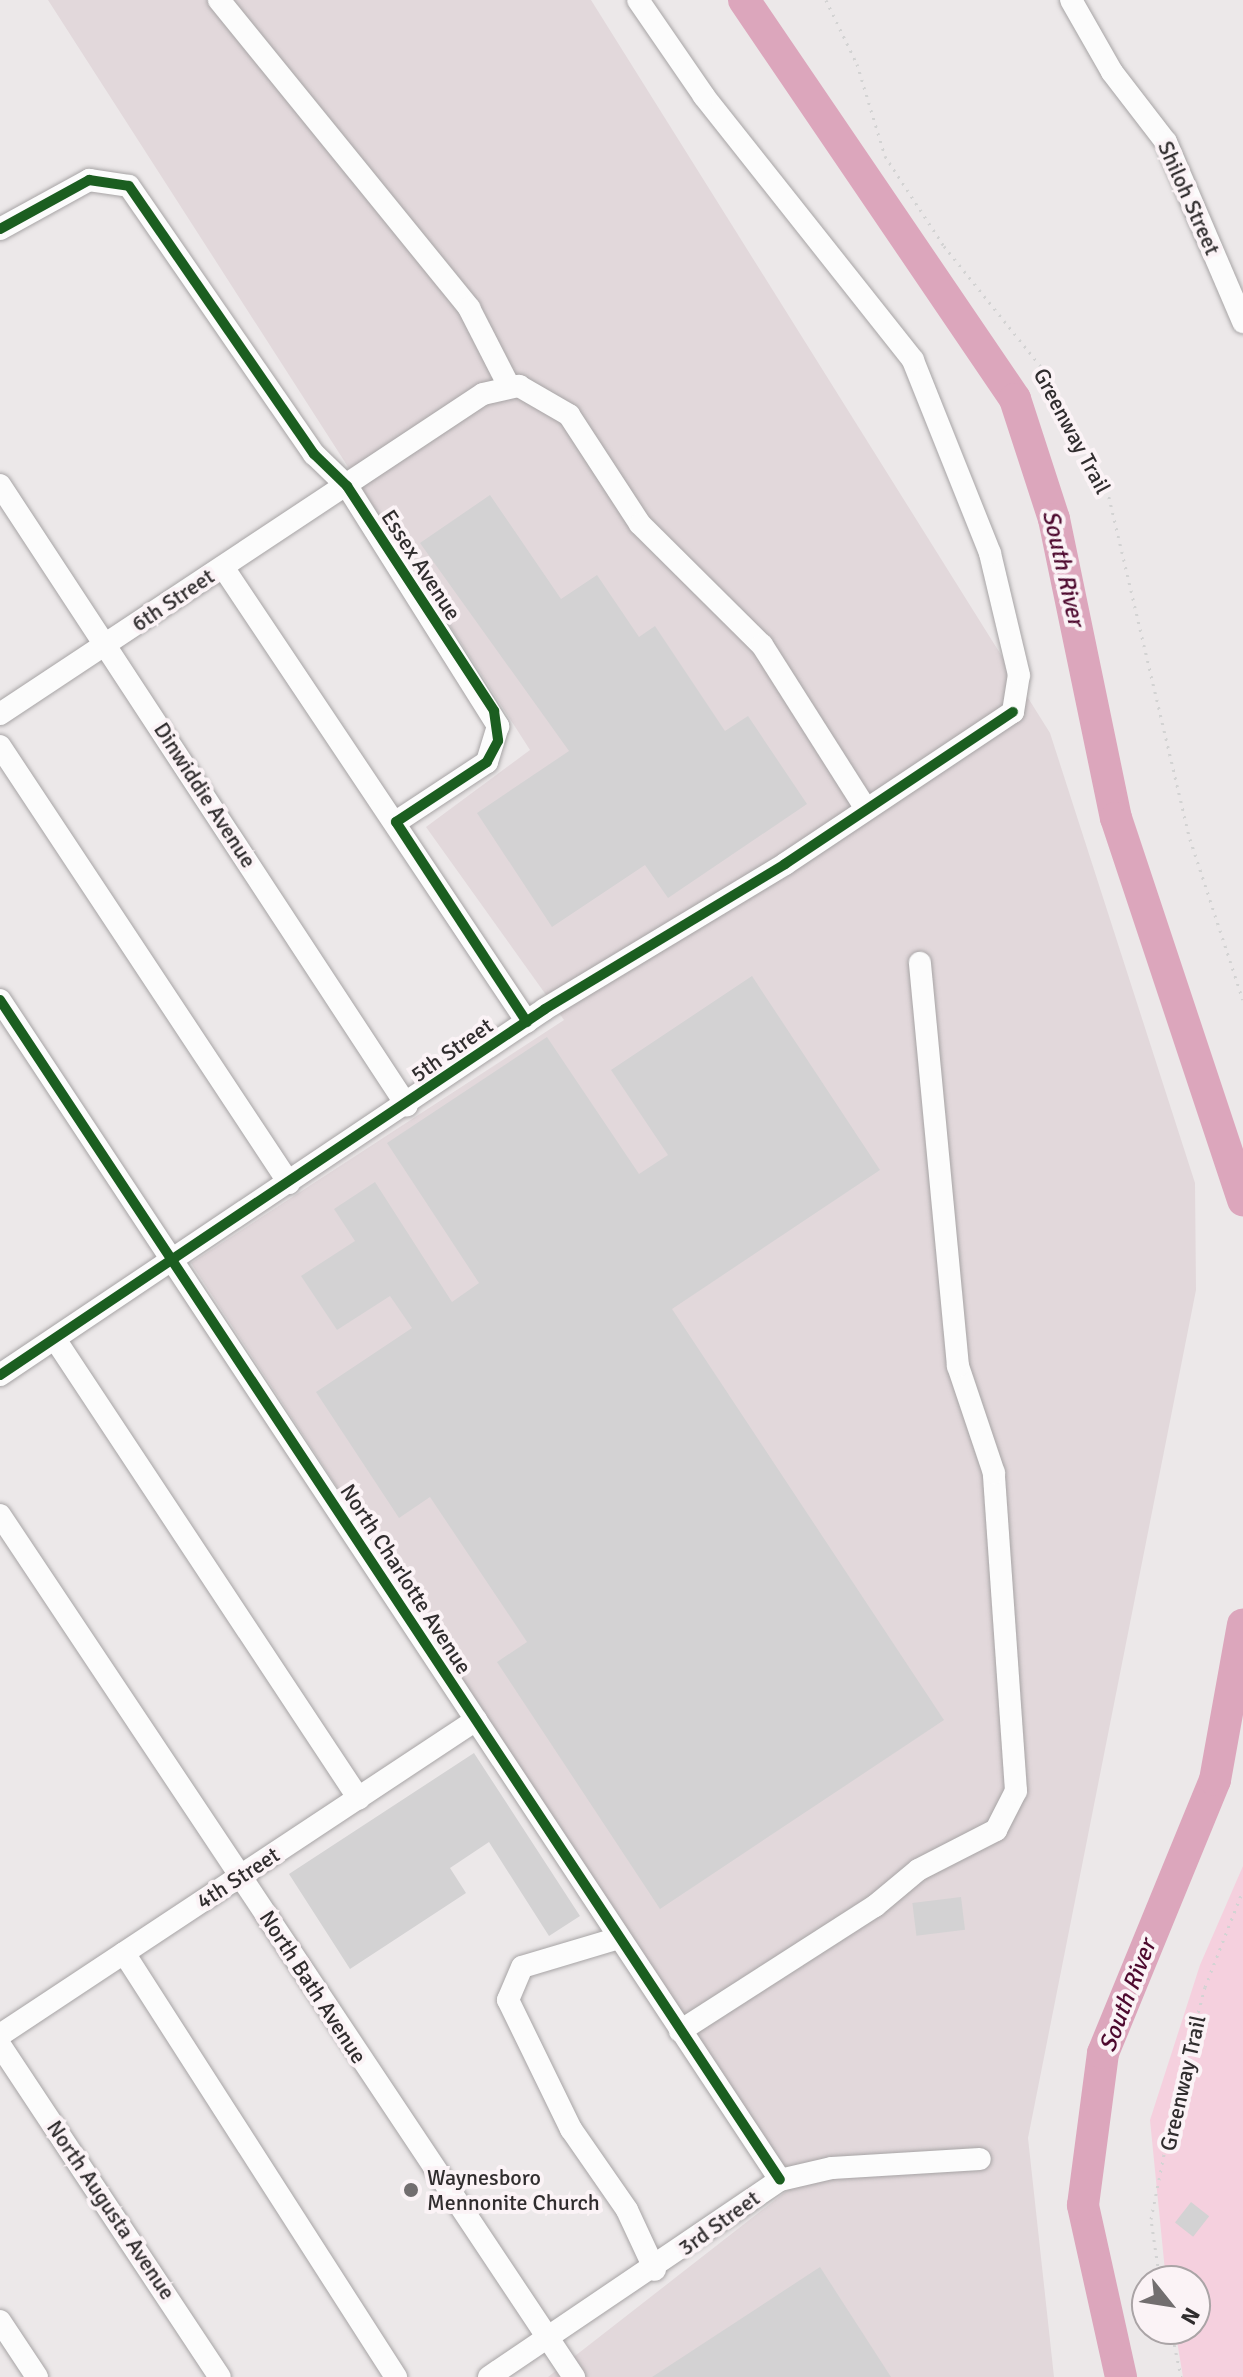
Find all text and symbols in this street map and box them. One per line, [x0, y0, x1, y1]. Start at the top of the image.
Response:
street label: Shiloh Street [1152, 137, 1226, 259]
street label: Greenway Trail [1028, 364, 1116, 498]
street label: Essex Avenue [375, 505, 467, 625]
water label: South River [1036, 507, 1090, 629]
street label: 6th Street [127, 563, 219, 637]
street label: Dinwiddie Avenue [148, 717, 262, 873]
street label: 5th Street [406, 1012, 498, 1088]
street label: North Charlotte Avenue [335, 1479, 477, 1679]
street label: 4th Street [192, 1841, 284, 1915]
street label: North Bath Avenue [254, 1906, 372, 2068]
water label: South River [1093, 1936, 1163, 2056]
street label: Greenway Trail [1155, 2013, 1211, 2153]
street label: North Augusta Avenue [41, 2115, 181, 2305]
place label: Waynesboro Mennonite Church [427, 2164, 600, 2216]
marker: Waynesboro Mennonite Church [402, 2181, 420, 2199]
street label: 3rd Street [673, 2185, 765, 2261]
north arrow [1131, 2265, 1211, 2345]
text: N [1175, 2303, 1206, 2330]

